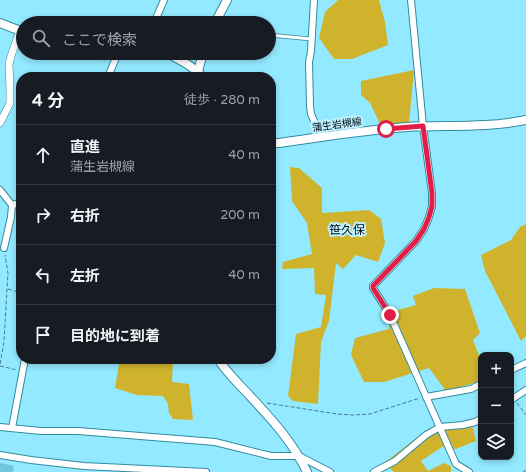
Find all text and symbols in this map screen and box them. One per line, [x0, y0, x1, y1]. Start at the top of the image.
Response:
search box [16, 16, 276, 60]
icon: search [30, 27, 52, 49]
text: ここで検索 [62, 31, 137, 49]
text: 4 分 [32, 90, 64, 111]
text: 徒歩 · 280 m [184, 92, 260, 108]
street label: 蒲生岩槻線 [311, 116, 363, 134]
route start [377, 120, 395, 138]
text: 直進 [70, 138, 100, 156]
icon: ahead [32, 144, 54, 166]
text: 40 m [228, 147, 260, 163]
text: 蒲生岩槻線 [70, 159, 135, 175]
icon: right [32, 204, 54, 226]
text: 右折 [70, 207, 100, 225]
text: 200 m [220, 207, 260, 223]
district label: 笹久保 [329, 223, 365, 237]
icon: left [32, 264, 54, 286]
text: 左折 [70, 267, 100, 285]
text: 40 m [228, 267, 260, 283]
route end [381, 306, 399, 324]
icon: arrive [32, 324, 54, 346]
text: 目的地に到着 [70, 327, 160, 345]
map controls [478, 352, 514, 460]
button: + [478, 352, 514, 388]
button: − [478, 388, 514, 424]
button: layers [478, 424, 514, 460]

